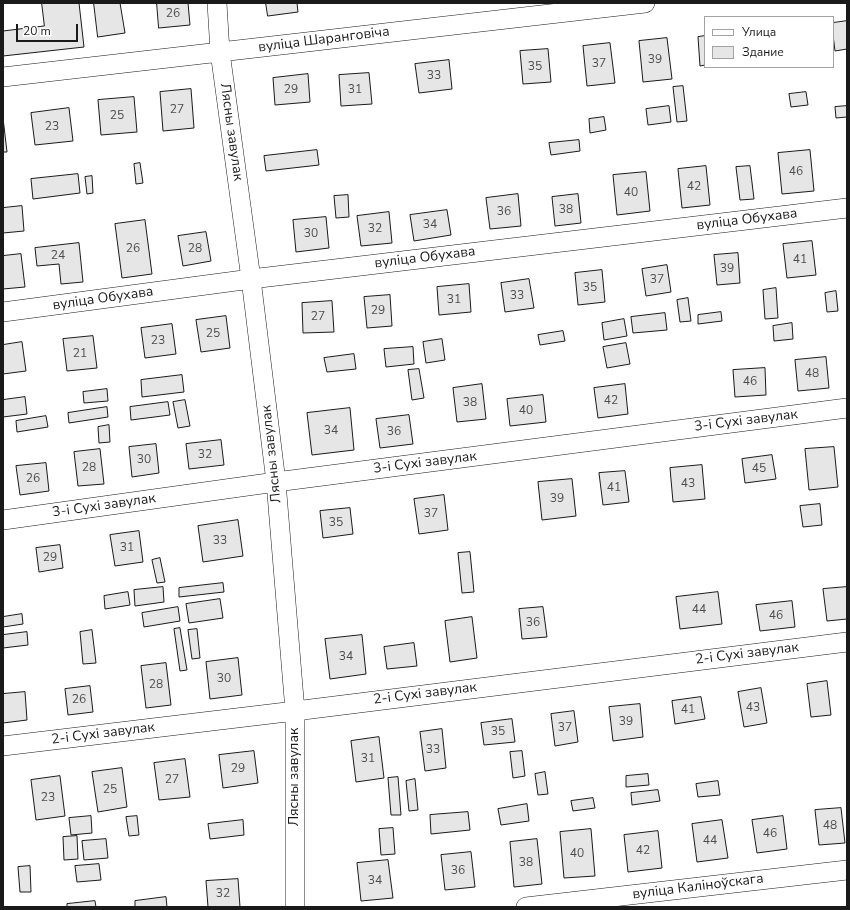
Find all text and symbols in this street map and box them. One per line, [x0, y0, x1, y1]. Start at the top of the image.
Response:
house number: 26 [166, 7, 180, 21]
scale bar [18, 16, 80, 42]
legend [704, 16, 834, 68]
text: 20 m [23, 23, 51, 39]
street label: вуліца Шаранговіча [257, 24, 391, 56]
text: Улица [742, 24, 776, 40]
text: Здание [742, 44, 784, 60]
house number: 39 [648, 53, 662, 67]
house number: 37 [592, 57, 606, 71]
house number: 35 [528, 60, 542, 74]
house number: 33 [427, 69, 441, 83]
street label: Лясны завулак [216, 82, 246, 182]
house number: 29 [284, 83, 298, 97]
house number: 31 [348, 83, 362, 97]
house number: 27 [170, 103, 184, 117]
house number: 25 [110, 109, 124, 123]
house number: 23 [45, 120, 59, 134]
house number: 46 [789, 165, 803, 179]
house number: 42 [687, 180, 701, 194]
house number: 40 [624, 186, 638, 200]
house number: 38 [559, 203, 573, 217]
house number: 36 [497, 205, 511, 219]
street label: вуліца Обухава [696, 205, 798, 235]
house number: 34 [423, 218, 437, 232]
house number: 32 [368, 222, 382, 236]
house number: 30 [304, 227, 318, 241]
house number: 26 [126, 242, 140, 256]
house number: 28 [188, 242, 202, 256]
street label: вуліца Обухава [374, 243, 476, 273]
house number: 24 [51, 249, 65, 263]
house number: 41 [793, 253, 807, 267]
house number: 39 [720, 262, 734, 276]
house number: 37 [650, 273, 664, 287]
house number: 35 [583, 281, 597, 295]
street label: вуліца Обухава [52, 284, 154, 314]
house number: 33 [510, 289, 524, 303]
house number: 31 [447, 293, 461, 307]
house number: 29 [371, 304, 385, 318]
house number: 27 [311, 310, 325, 324]
house number: 25 [206, 327, 220, 341]
house number: 23 [151, 334, 165, 348]
house number: 21 [73, 347, 87, 361]
house number: 48 [805, 367, 819, 381]
house number: 46 [743, 375, 757, 389]
house number: 42 [604, 394, 618, 408]
house number: 38 [463, 396, 477, 410]
street label: Лясны завулак [258, 404, 286, 504]
house number: 40 [519, 404, 533, 418]
street label: 3-і Сухі завулак [693, 406, 799, 436]
house number: 34 [324, 424, 338, 438]
house number: 36 [387, 425, 401, 439]
house number: 32 [198, 448, 212, 462]
street label: 3-і Сухі завулак [372, 448, 478, 478]
house number: 30 [137, 453, 151, 467]
house number: 28 [82, 461, 96, 475]
house number: 45 [752, 462, 766, 476]
house number: 26 [26, 472, 40, 486]
house number: 43 [681, 477, 695, 491]
house number: 41 [607, 481, 621, 495]
street label: 3-і Сухі завулак [51, 490, 157, 522]
house number: 39 [550, 492, 564, 506]
house number: 37 [424, 507, 438, 521]
house number: 35 [329, 516, 343, 530]
house number: 33 [213, 534, 227, 548]
house number: 31 [120, 541, 134, 555]
house number: 29 [43, 551, 57, 565]
house number: 44 [692, 603, 706, 617]
house number: 46 [769, 609, 783, 623]
house number: 36 [526, 616, 540, 630]
street label: 2-і Сухі завулак [694, 639, 800, 669]
house number: 34 [339, 650, 353, 664]
house number: 30 [217, 672, 231, 686]
house number: 28 [149, 678, 163, 692]
street label: 2-і Сухі завулак [372, 679, 478, 709]
house number: 26 [72, 693, 86, 707]
house number: 43 [746, 701, 760, 715]
house number: 41 [681, 703, 695, 717]
house number: 39 [619, 715, 633, 729]
street label: 2-і Сухі завулак [50, 719, 156, 749]
house number: 37 [558, 721, 572, 735]
house number: 35 [491, 725, 505, 739]
street label: Лясны завулак [287, 728, 303, 826]
house number: 33 [426, 743, 440, 757]
house number: 31 [361, 752, 375, 766]
house number: 29 [231, 762, 245, 776]
house number: 27 [165, 773, 179, 787]
house number: 25 [103, 783, 117, 797]
house number: 23 [41, 791, 55, 805]
house number: 48 [823, 819, 837, 833]
house number: 46 [763, 827, 777, 841]
house number: 44 [703, 834, 717, 848]
house number: 42 [636, 844, 650, 858]
house number: 40 [570, 847, 584, 861]
house number: 38 [519, 856, 533, 870]
house number: 36 [451, 864, 465, 878]
street label: вуліца Каліноўскага [632, 871, 764, 903]
house number: 34 [368, 874, 382, 888]
house number: 32 [216, 887, 230, 901]

